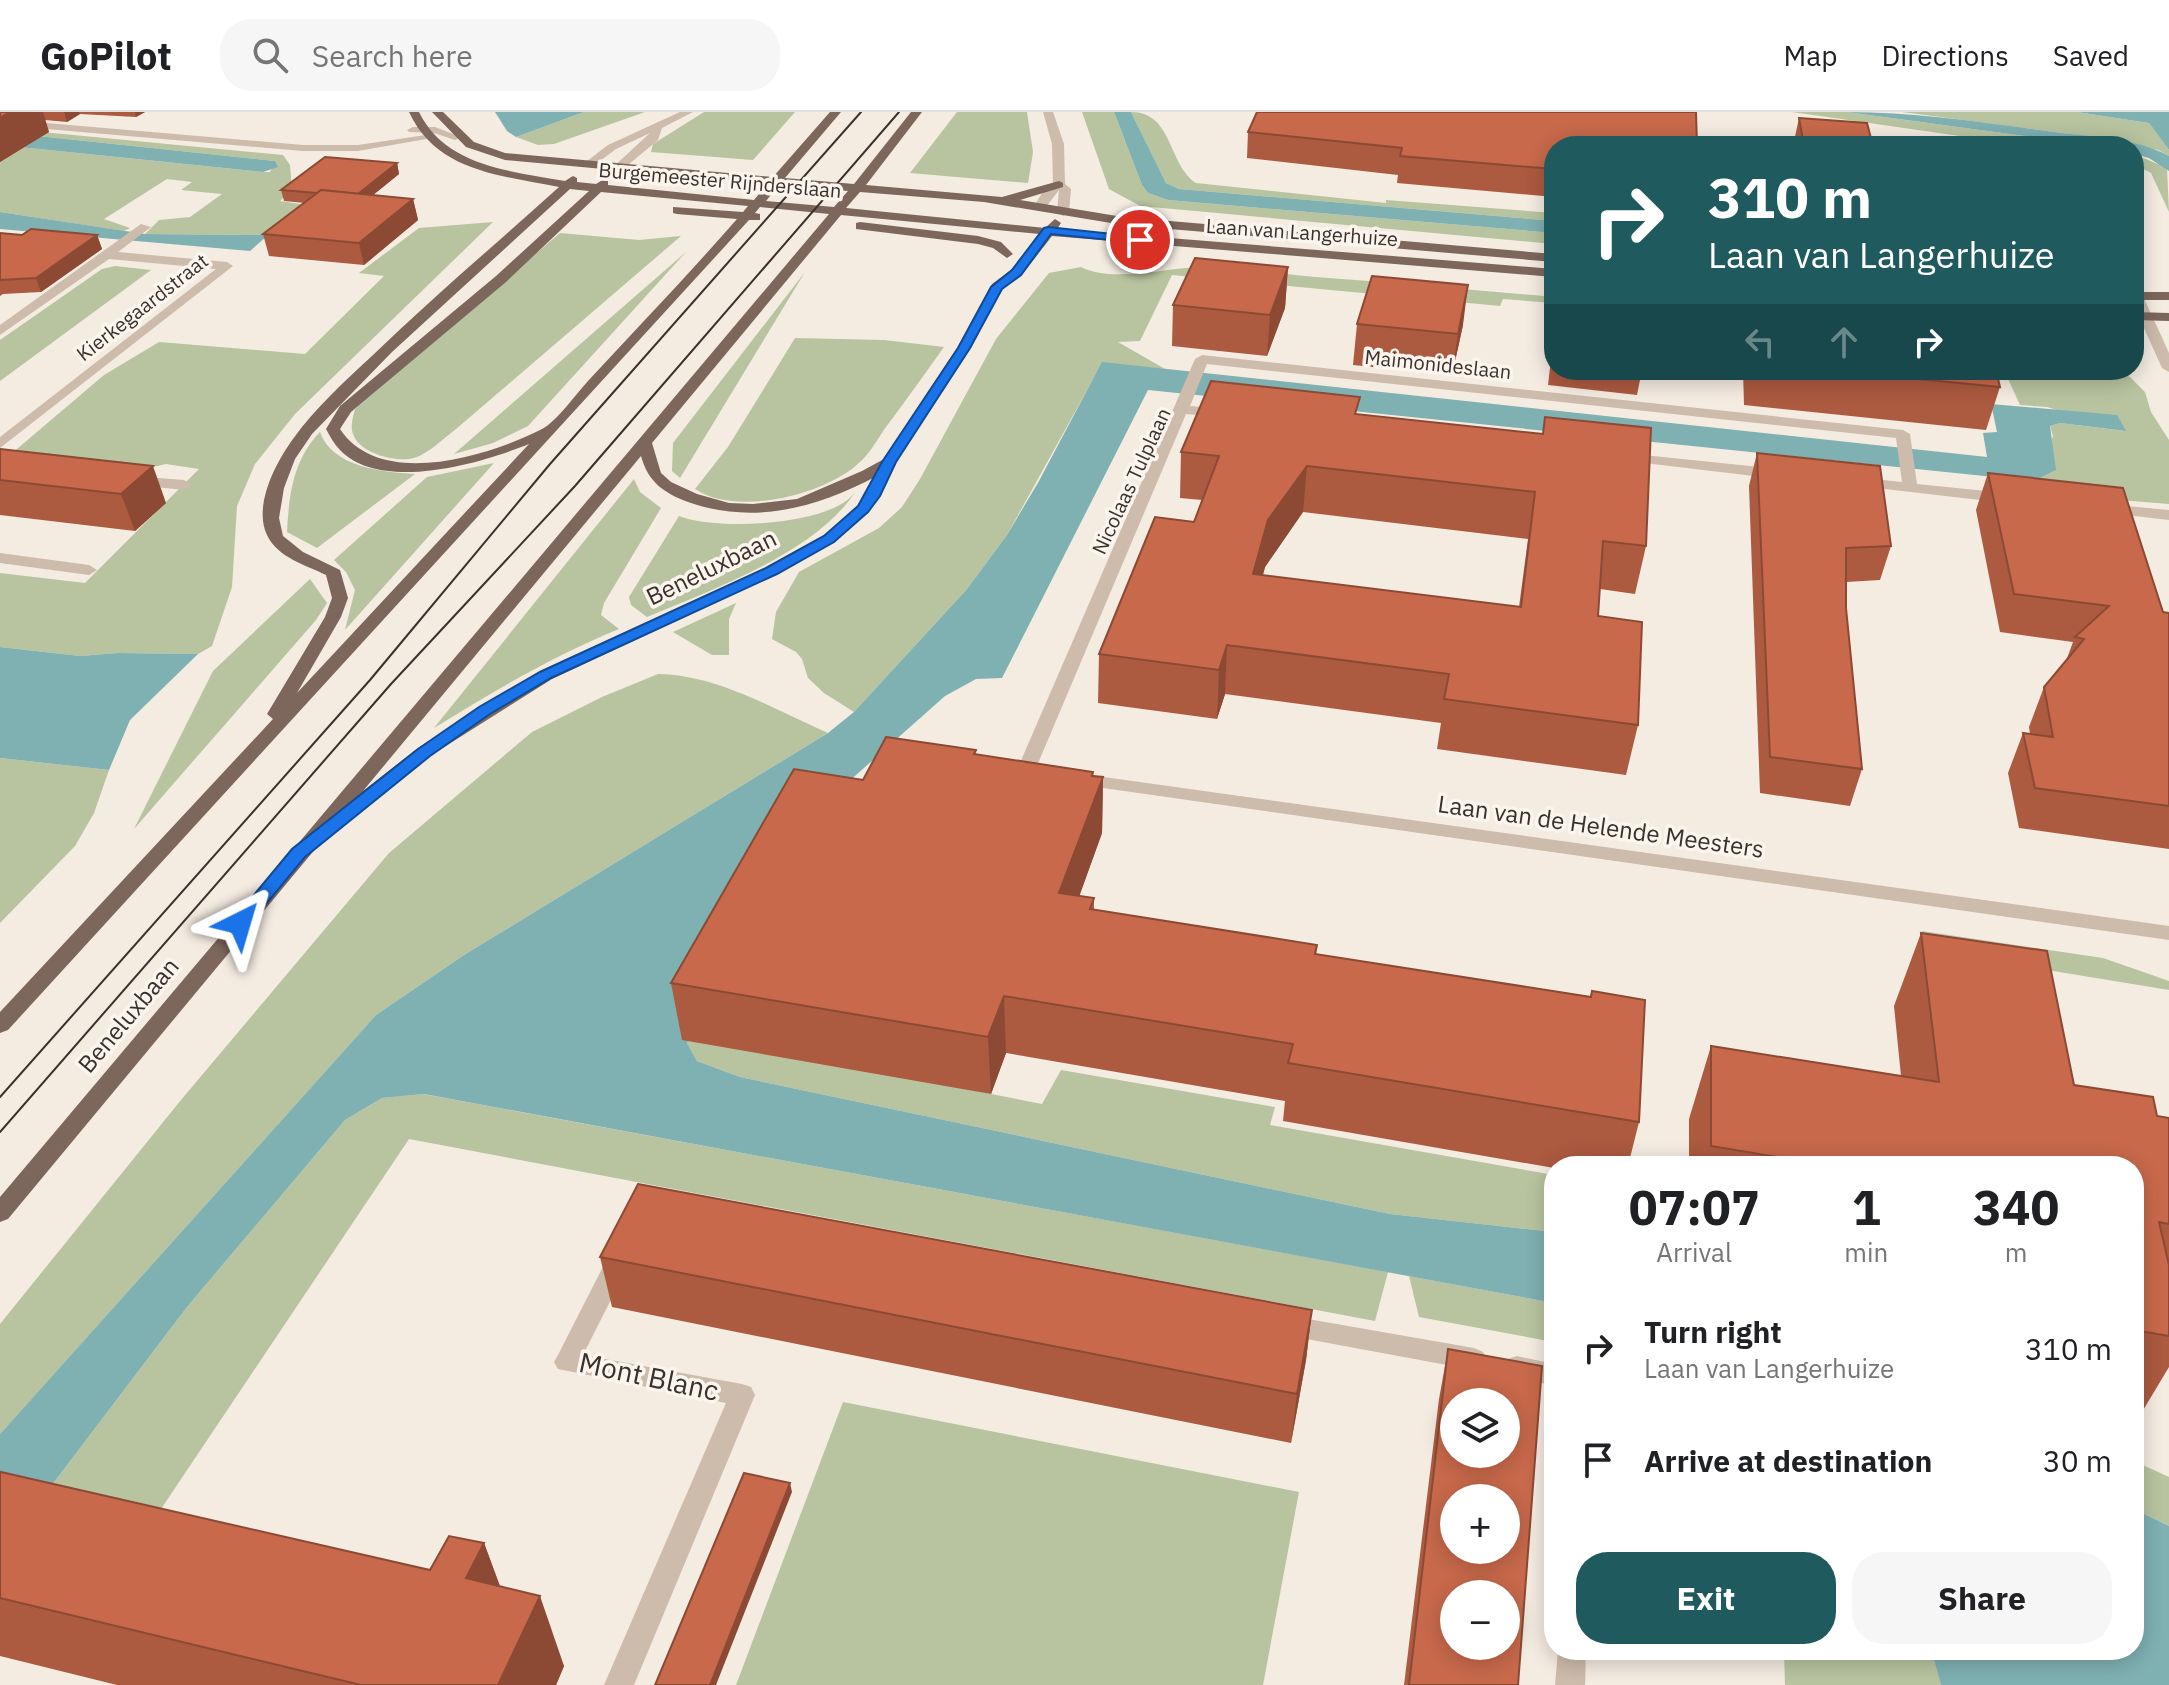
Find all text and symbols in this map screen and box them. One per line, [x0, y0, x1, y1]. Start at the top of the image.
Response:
search box [220, 19, 780, 91]
text: GoPilot [40, 31, 172, 80]
icon: search [248, 33, 292, 77]
text: Search here [312, 36, 473, 75]
text: Map [1783, 37, 1837, 74]
text: Directions [1881, 37, 2009, 74]
text: Saved [2053, 37, 2129, 74]
street label: Burgemeester Rijnderslaan [597, 156, 843, 204]
text: 310 m [1708, 161, 1872, 233]
icon: right [1576, 168, 1680, 272]
pin [1106, 206, 1174, 274]
street label: Laan van Langerhuize [1205, 212, 1399, 252]
icon: arrive [1118, 218, 1162, 262]
text: Laan van Langerhuize [1708, 231, 2054, 278]
street label: Kierkegaardstraat [71, 247, 213, 367]
icon: left [1738, 320, 1782, 364]
icon: ahead [1822, 320, 1866, 364]
icon: right [1906, 320, 1950, 364]
street label: Maimonideslaan [1363, 343, 1513, 385]
street label: Nicolaas Tulplaan [1085, 403, 1177, 559]
street label: Beneluxbaan [641, 522, 781, 612]
street label: Laan van de Helende Meesters [1436, 787, 1766, 865]
position arrow [198, 881, 282, 965]
street label: Beneluxbaan [70, 951, 186, 1079]
text: 07:07 [1629, 1176, 1760, 1238]
text: 1 [1852, 1176, 1881, 1238]
text: 340 [1973, 1176, 2059, 1238]
text: Arrival [1656, 1235, 1732, 1269]
text: min [1844, 1235, 1888, 1269]
text: m [2005, 1235, 2027, 1269]
text: Turn right [1644, 1312, 1782, 1351]
icon: right [1576, 1326, 1620, 1370]
text: 310 m [2025, 1329, 2112, 1368]
street label: Mont Blanc [576, 1343, 722, 1409]
text: Laan van Langerhuize [1644, 1351, 1894, 1385]
map controls [1440, 1388, 1520, 1660]
button: layers [1440, 1388, 1520, 1468]
icon: arrive [1576, 1438, 1620, 1482]
text: Arrive at destination [1644, 1441, 1932, 1480]
text: 30 m [2043, 1441, 2112, 1480]
button: + [1440, 1484, 1520, 1564]
button: Exit [1576, 1552, 1836, 1644]
button: Share [1852, 1552, 2112, 1644]
button: − [1440, 1580, 1520, 1660]

